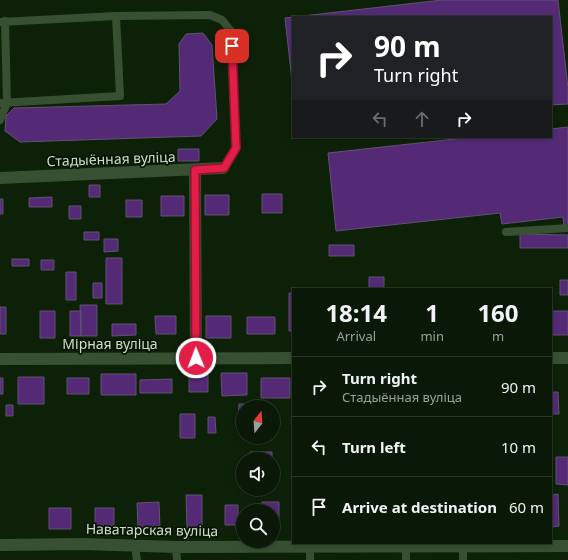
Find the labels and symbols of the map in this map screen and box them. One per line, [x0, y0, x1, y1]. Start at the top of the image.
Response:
pin [215, 29, 249, 63]
street label: Стадыённая вуліца [46, 147, 176, 170]
street label: Мірная вуліца [62, 334, 158, 353]
position arrow [175, 337, 217, 379]
north arrow [236, 400, 280, 444]
street label: Наватарская вуліца [86, 519, 218, 540]

